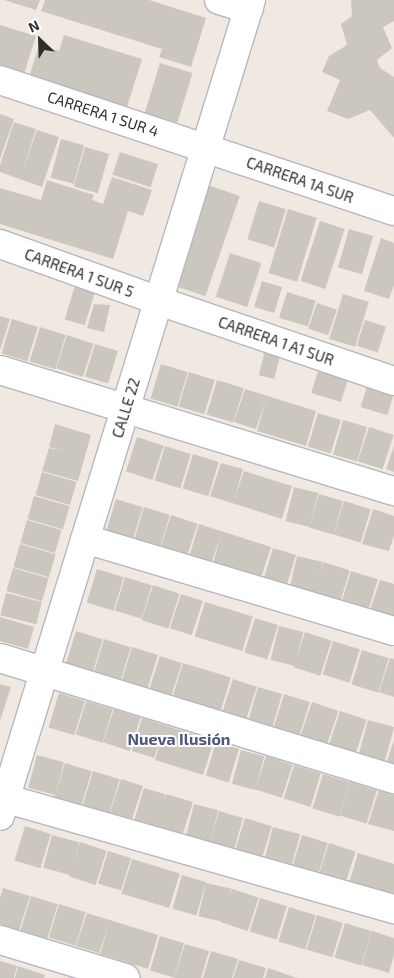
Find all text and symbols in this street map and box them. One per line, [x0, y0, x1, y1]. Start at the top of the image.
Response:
north arrow [15, 15, 65, 65]
text: N [26, 16, 42, 36]
street label: CARRERA 1 SUR 4 [45, 87, 161, 141]
street label: CARRERA 1A SUR [244, 153, 356, 207]
street label: CARRERA 1 SUR 5 [22, 245, 136, 301]
street label: CARRERA 1 A1 SUR [215, 313, 337, 369]
street label: CALLE 22 [108, 376, 144, 440]
district label: Nueva Ilusión [128, 729, 230, 749]

